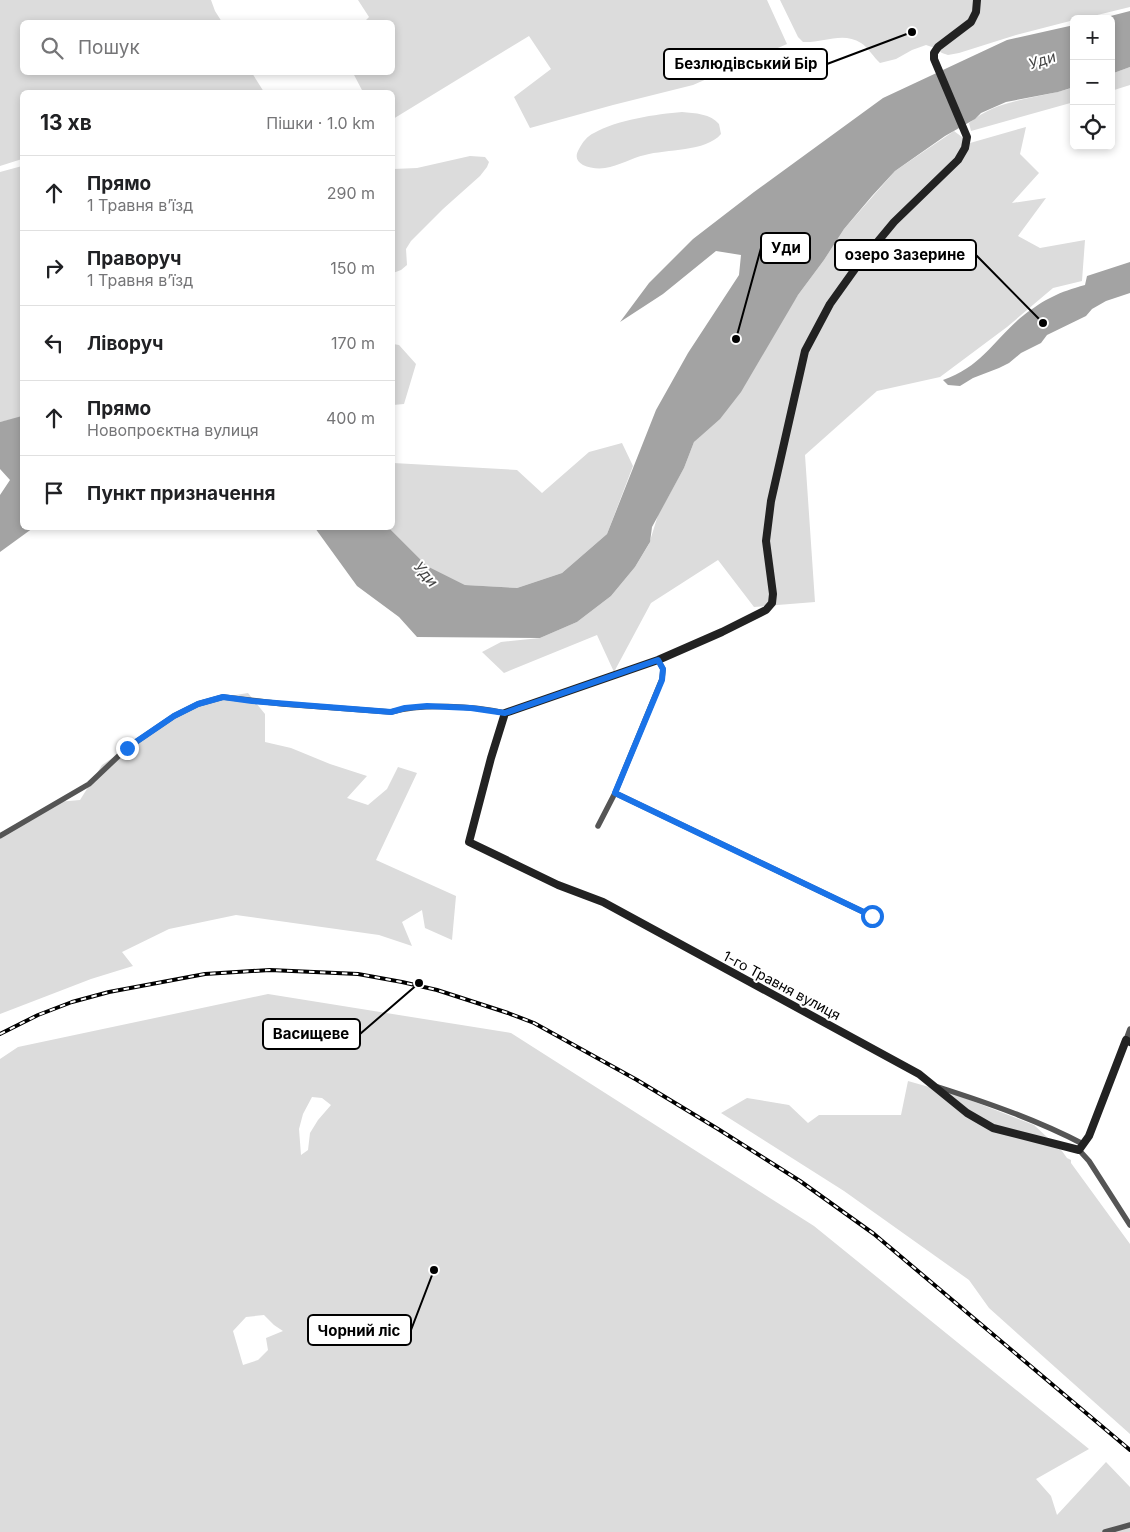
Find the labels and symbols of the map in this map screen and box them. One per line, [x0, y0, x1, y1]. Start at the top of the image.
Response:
water label: Уди [1026, 47, 1058, 73]
callout: Безлюдівський Бір [664, 49, 827, 79]
text: Безлюдівський Бір [674, 54, 818, 73]
callout: Уди [761, 233, 810, 263]
text: Уди [771, 238, 801, 257]
callout: озеро Зазерине [835, 240, 976, 270]
text: озеро Зазерине [845, 245, 965, 264]
water label: Уди [410, 557, 442, 591]
route end [116, 737, 139, 760]
route start [861, 905, 884, 928]
street label: 1-го Травня вулиця [720, 947, 844, 1023]
callout: Васищеве [263, 1019, 360, 1049]
text: Васищеве [273, 1024, 349, 1043]
callout: Чорний ліс [308, 1315, 411, 1345]
text: Чорний ліс [318, 1321, 401, 1340]

